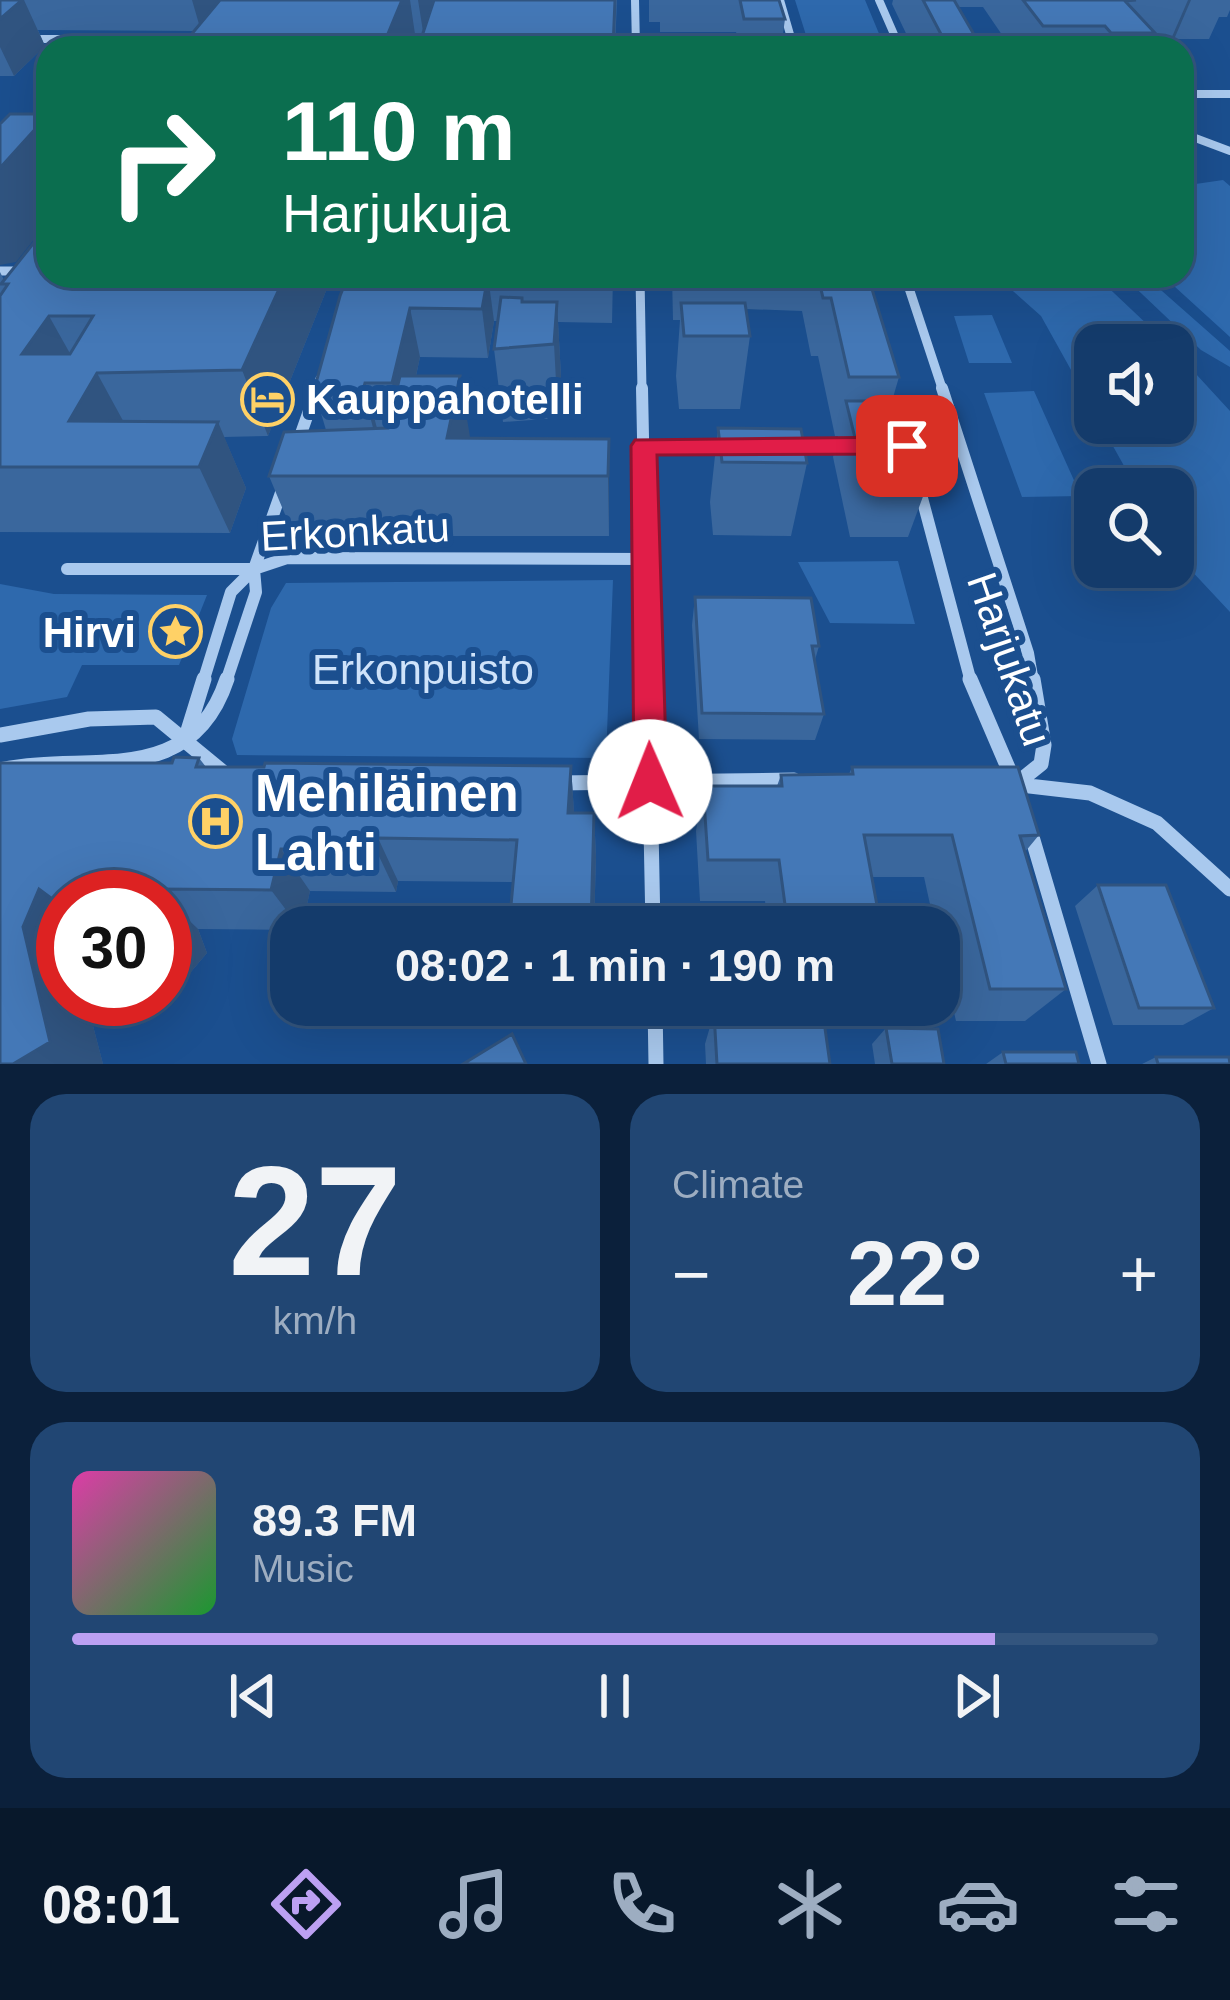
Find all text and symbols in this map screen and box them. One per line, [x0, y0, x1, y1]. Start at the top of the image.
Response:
icon: right [84, 84, 240, 240]
text: 110 m [282, 84, 516, 178]
text: Harjukuja [282, 183, 510, 243]
map controls [1074, 324, 1194, 588]
button: sound [1074, 324, 1194, 444]
hotel icon: Kauppahotelli [239, 371, 295, 427]
place label: Kauppahotelli [306, 376, 584, 423]
pin [856, 395, 958, 497]
icon: arrive [874, 413, 940, 479]
button: search [1074, 468, 1194, 588]
street label: Erkonkatu [259, 503, 451, 560]
street label: Harjukatu [958, 567, 1061, 752]
place icon: Hirvi [147, 604, 203, 660]
place label: Hirvi [43, 609, 136, 656]
park label: Erkonpuisto [312, 646, 534, 693]
position arrow [587, 719, 713, 845]
place label: Mehiläinen Lahti [255, 765, 519, 881]
hospital icon: Mehiläinen Lahti [188, 794, 244, 850]
speed limit sign: 30 [36, 870, 192, 1026]
text: 08:02 · 1 min · 190 m [395, 940, 835, 991]
text: 27 [228, 1134, 402, 1308]
text: Climate [672, 1163, 804, 1206]
text: 22° [847, 1224, 983, 1324]
text: − [672, 1237, 711, 1311]
text: + [1119, 1237, 1158, 1311]
text: km/h [273, 1299, 357, 1342]
text: 89.3 FM [252, 1495, 417, 1546]
text: Music [252, 1547, 354, 1590]
icon: previous [220, 1663, 286, 1729]
icon: pause [582, 1663, 648, 1729]
icon: next [944, 1663, 1010, 1729]
icon: directions [264, 1862, 348, 1946]
icon: music [432, 1862, 516, 1946]
icon: phone [600, 1862, 684, 1946]
icon: climate [768, 1862, 852, 1946]
icon: car [936, 1862, 1020, 1946]
icon: filters [1104, 1862, 1188, 1946]
text: 08:01 [42, 1874, 180, 1934]

